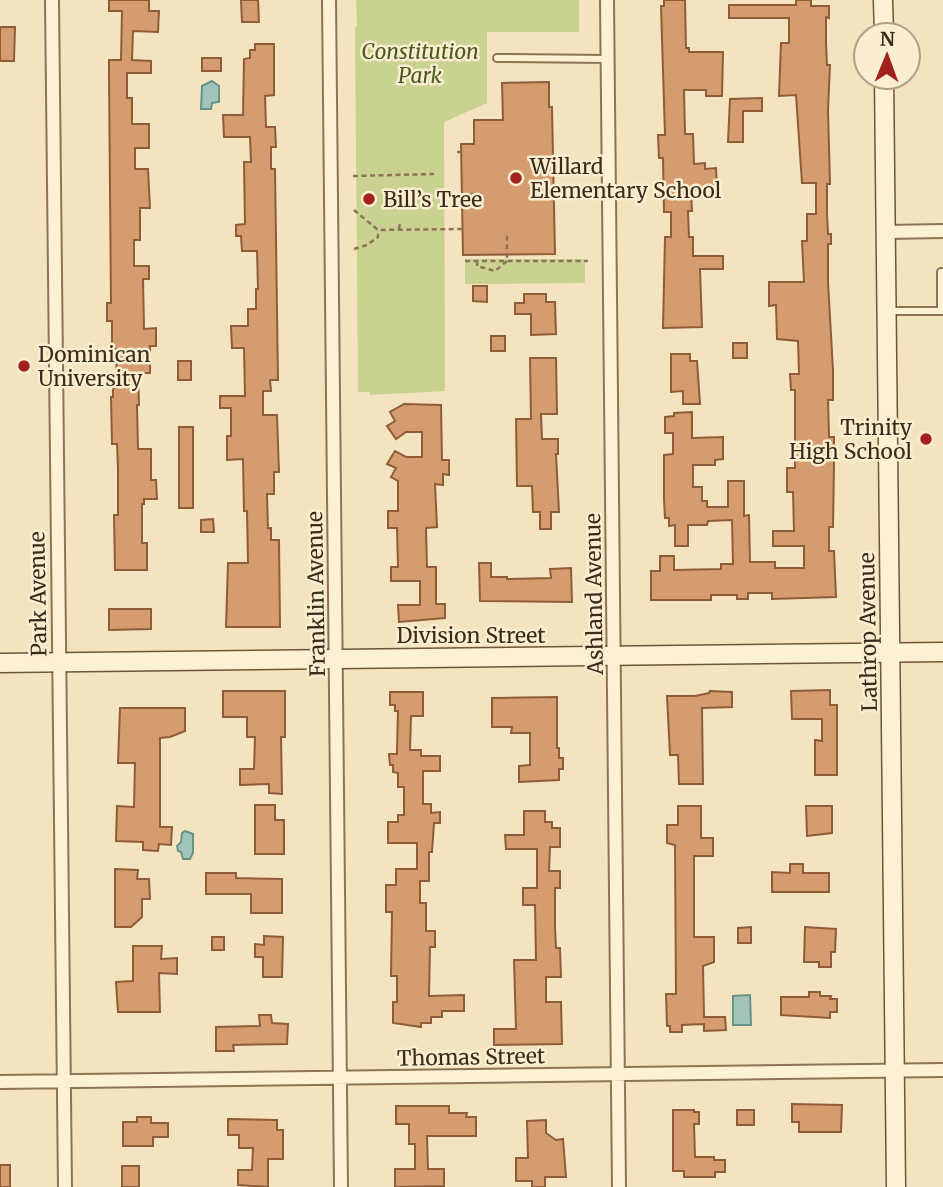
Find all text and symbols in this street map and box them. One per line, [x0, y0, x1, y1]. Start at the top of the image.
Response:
north arrow [852, 21, 922, 91]
text: N [880, 27, 895, 51]
park label: Constitution Park [361, 38, 479, 89]
place label: Willard Elementary School [529, 153, 722, 204]
marker: Willard Elementary School [508, 170, 524, 186]
place label: Bill’s Tree [383, 186, 482, 213]
marker: Bill’s Tree [361, 191, 377, 207]
place label: Dominican University [38, 341, 150, 392]
marker: Dominican University [16, 358, 32, 374]
place label: Trinity High School [789, 414, 913, 465]
marker: Trinity High School [918, 431, 934, 447]
street label: Franklin Avenue [301, 511, 331, 677]
street label: Ashland Avenue [579, 513, 609, 676]
street label: Park Avenue [23, 531, 53, 657]
street label: Lathrop Avenue [853, 552, 883, 712]
street label: Division Street [396, 622, 546, 649]
street label: Thomas Street [397, 1042, 545, 1072]

